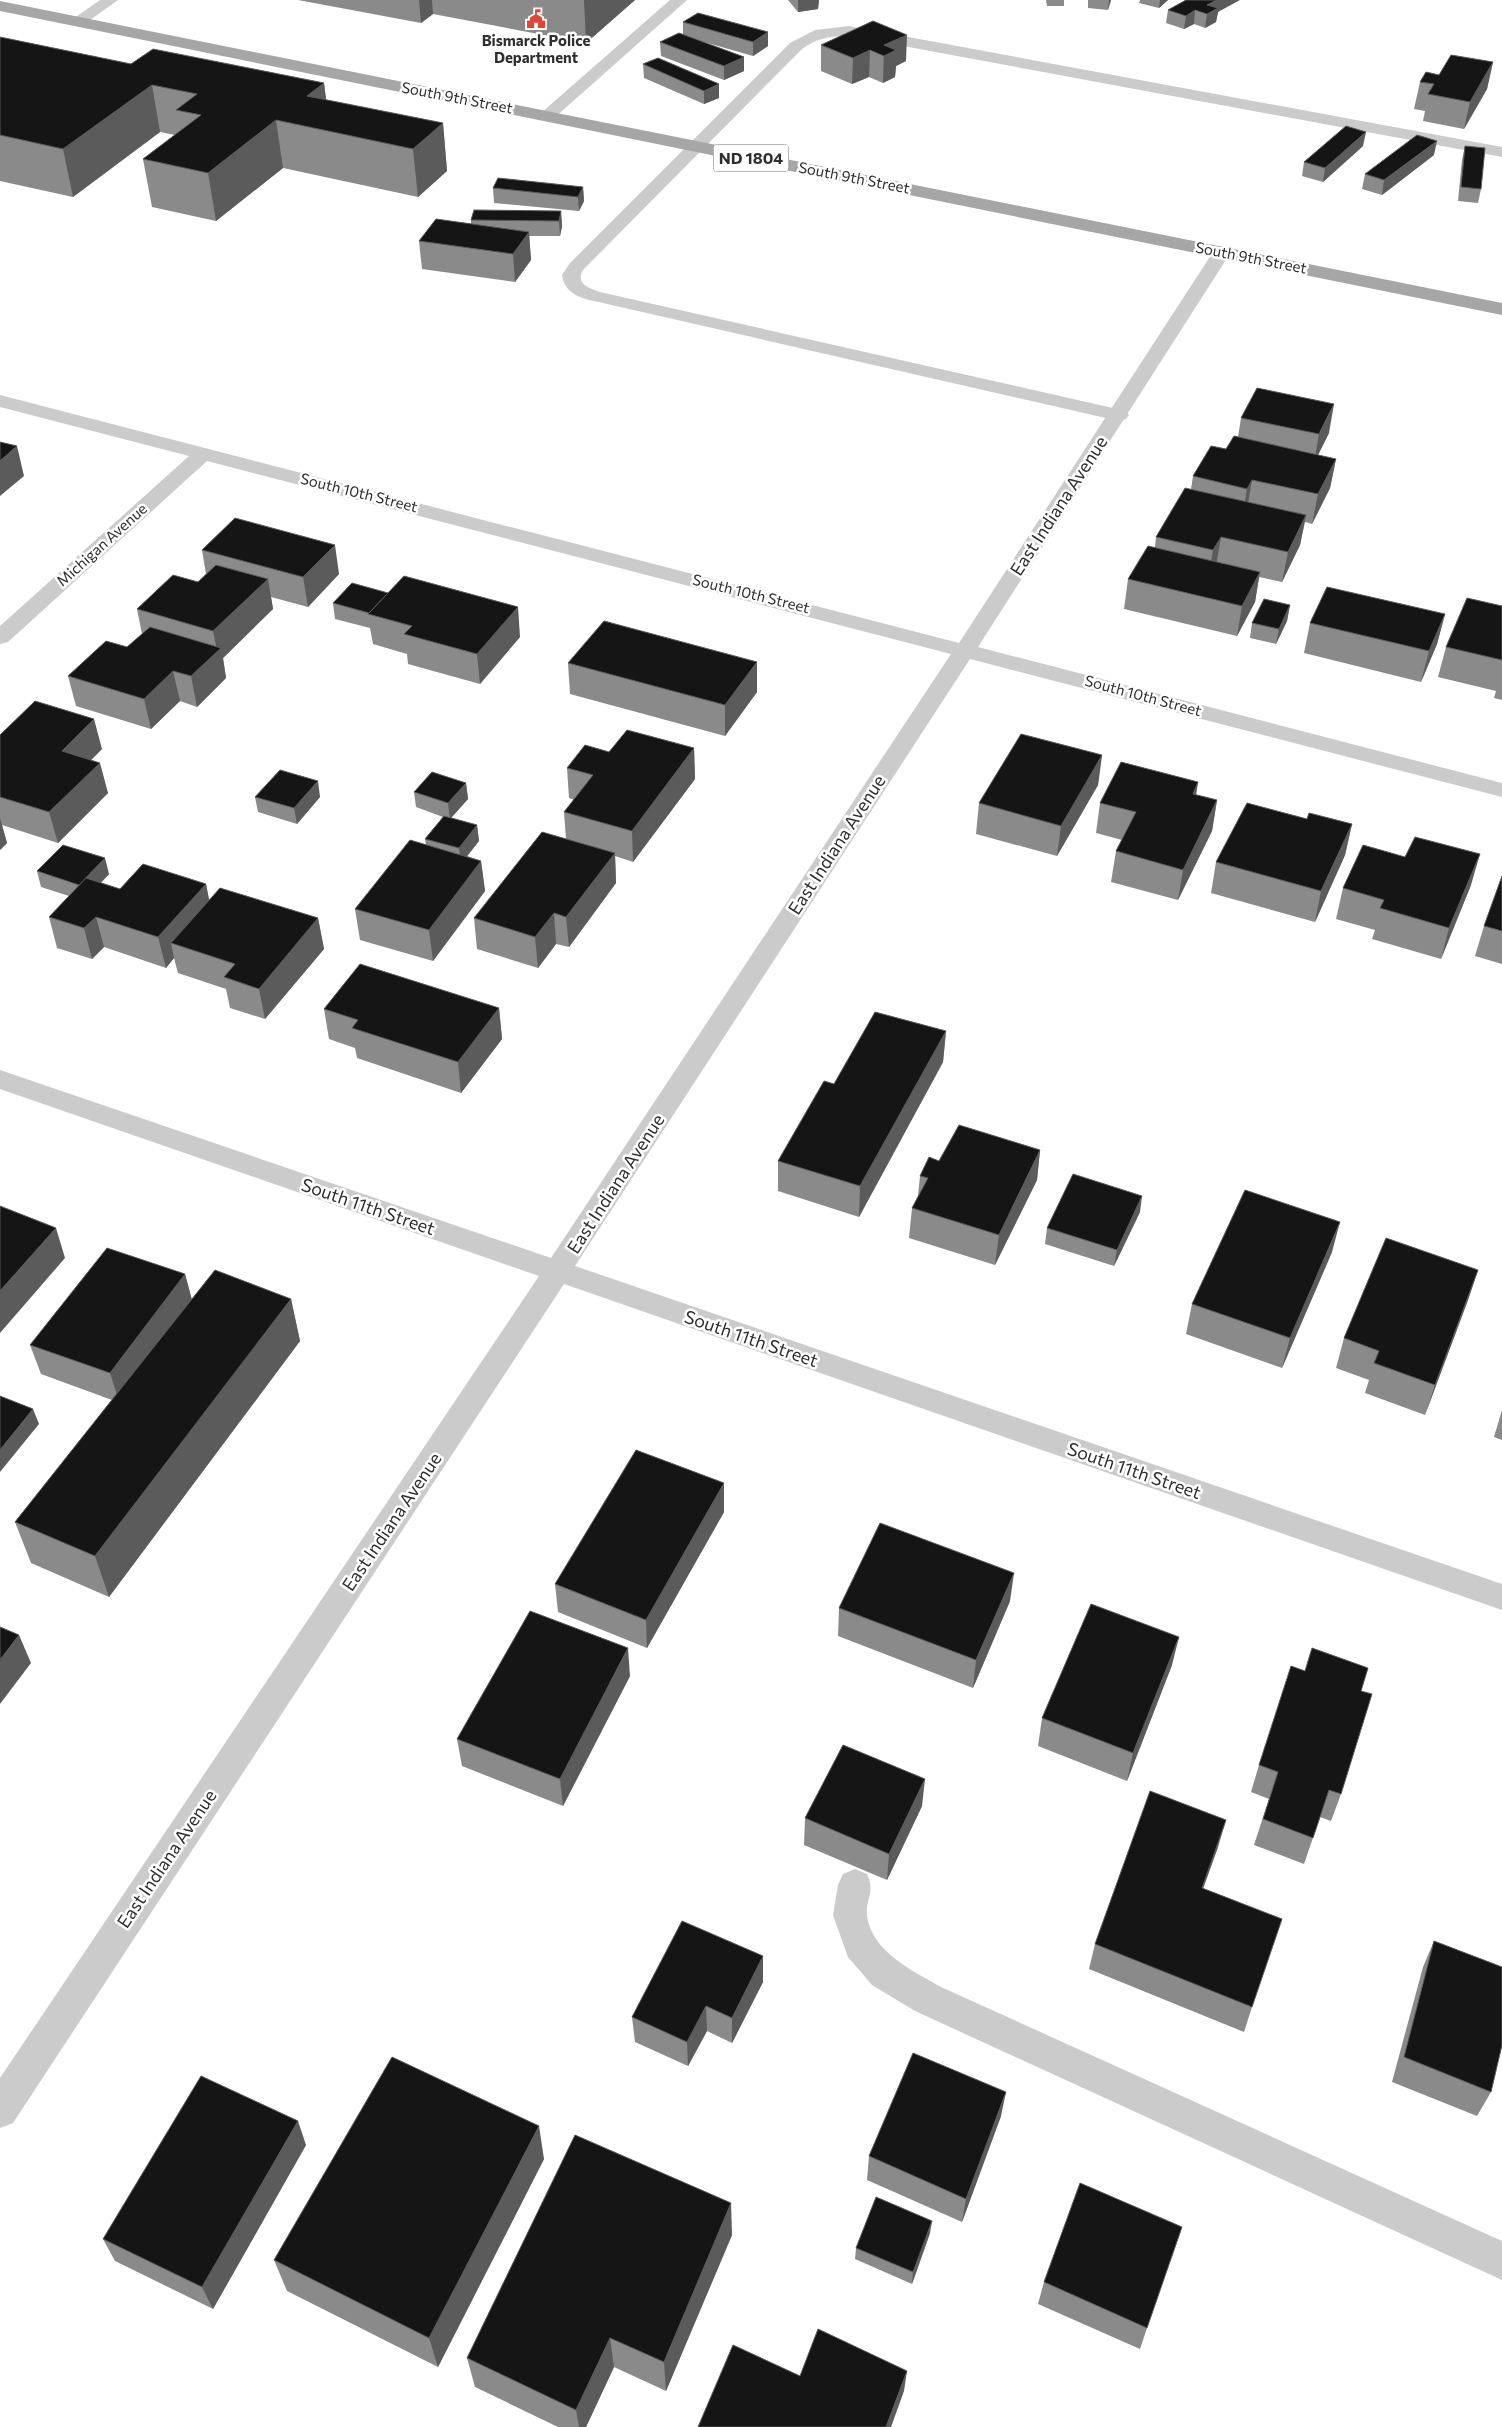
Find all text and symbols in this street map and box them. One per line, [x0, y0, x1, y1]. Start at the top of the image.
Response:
public building icon: Bismarck Police Department [525, 8, 547, 30]
place label: Bismarck Police Department [482, 31, 590, 66]
street label: South 9th Street [400, 77, 514, 117]
road number: ND 1804 [714, 144, 788, 172]
street label: South 9th Street [797, 157, 911, 197]
street label: South 9th Street [1194, 237, 1308, 277]
street label: East Indiana Avenue [1005, 432, 1112, 579]
street label: South 10th Street [299, 469, 420, 515]
street label: Michigan Avenue [52, 499, 150, 590]
street label: South 10th Street [691, 570, 812, 616]
street label: South 10th Street [1083, 671, 1204, 719]
street label: East Indiana Avenue [783, 771, 890, 918]
street label: East Indiana Avenue [562, 1110, 669, 1257]
street label: South 11th Street [299, 1173, 438, 1239]
street label: South 11th Street [682, 1305, 821, 1371]
street label: South 11th Street [1065, 1437, 1204, 1503]
street label: East Indiana Avenue [337, 1448, 446, 1595]
street label: East Indiana Avenue [112, 1785, 221, 1932]

